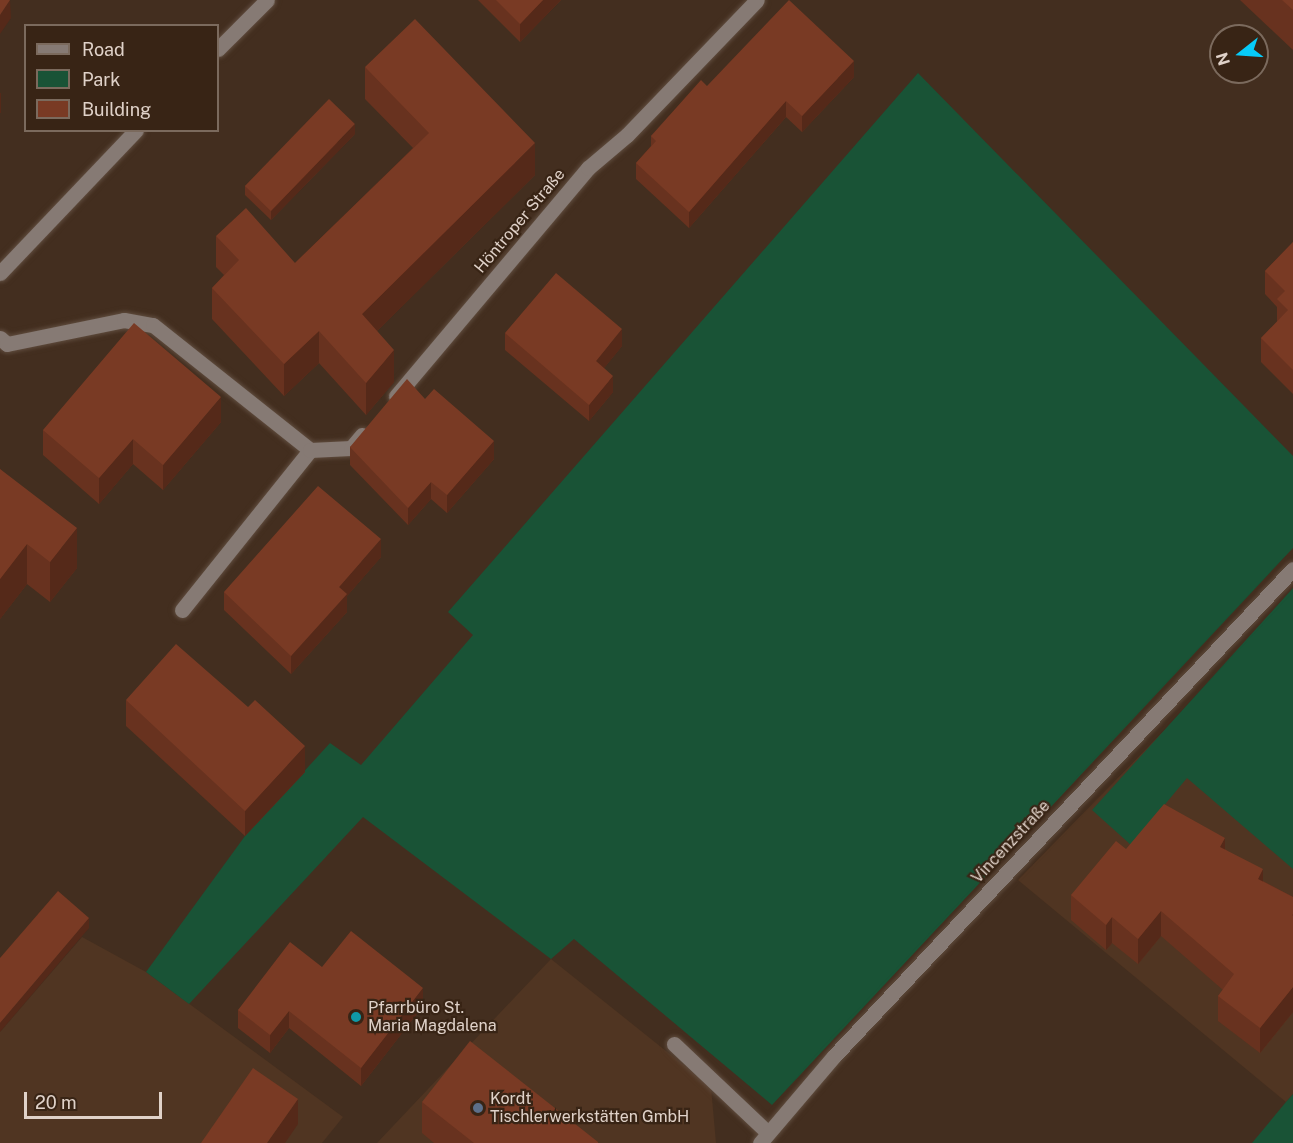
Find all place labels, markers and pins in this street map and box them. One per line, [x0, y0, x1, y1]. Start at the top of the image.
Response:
place label: Pfarrbüro St. Maria Magdalena [368, 998, 497, 1036]
marker: Pfarrbüro St. Maria Magdalena [349, 1010, 363, 1024]
place label: Kordt Tischlerwerkstätten GmbH [490, 1089, 689, 1127]
marker: Kordt Tischlerwerkstätten GmbH [471, 1101, 485, 1115]

